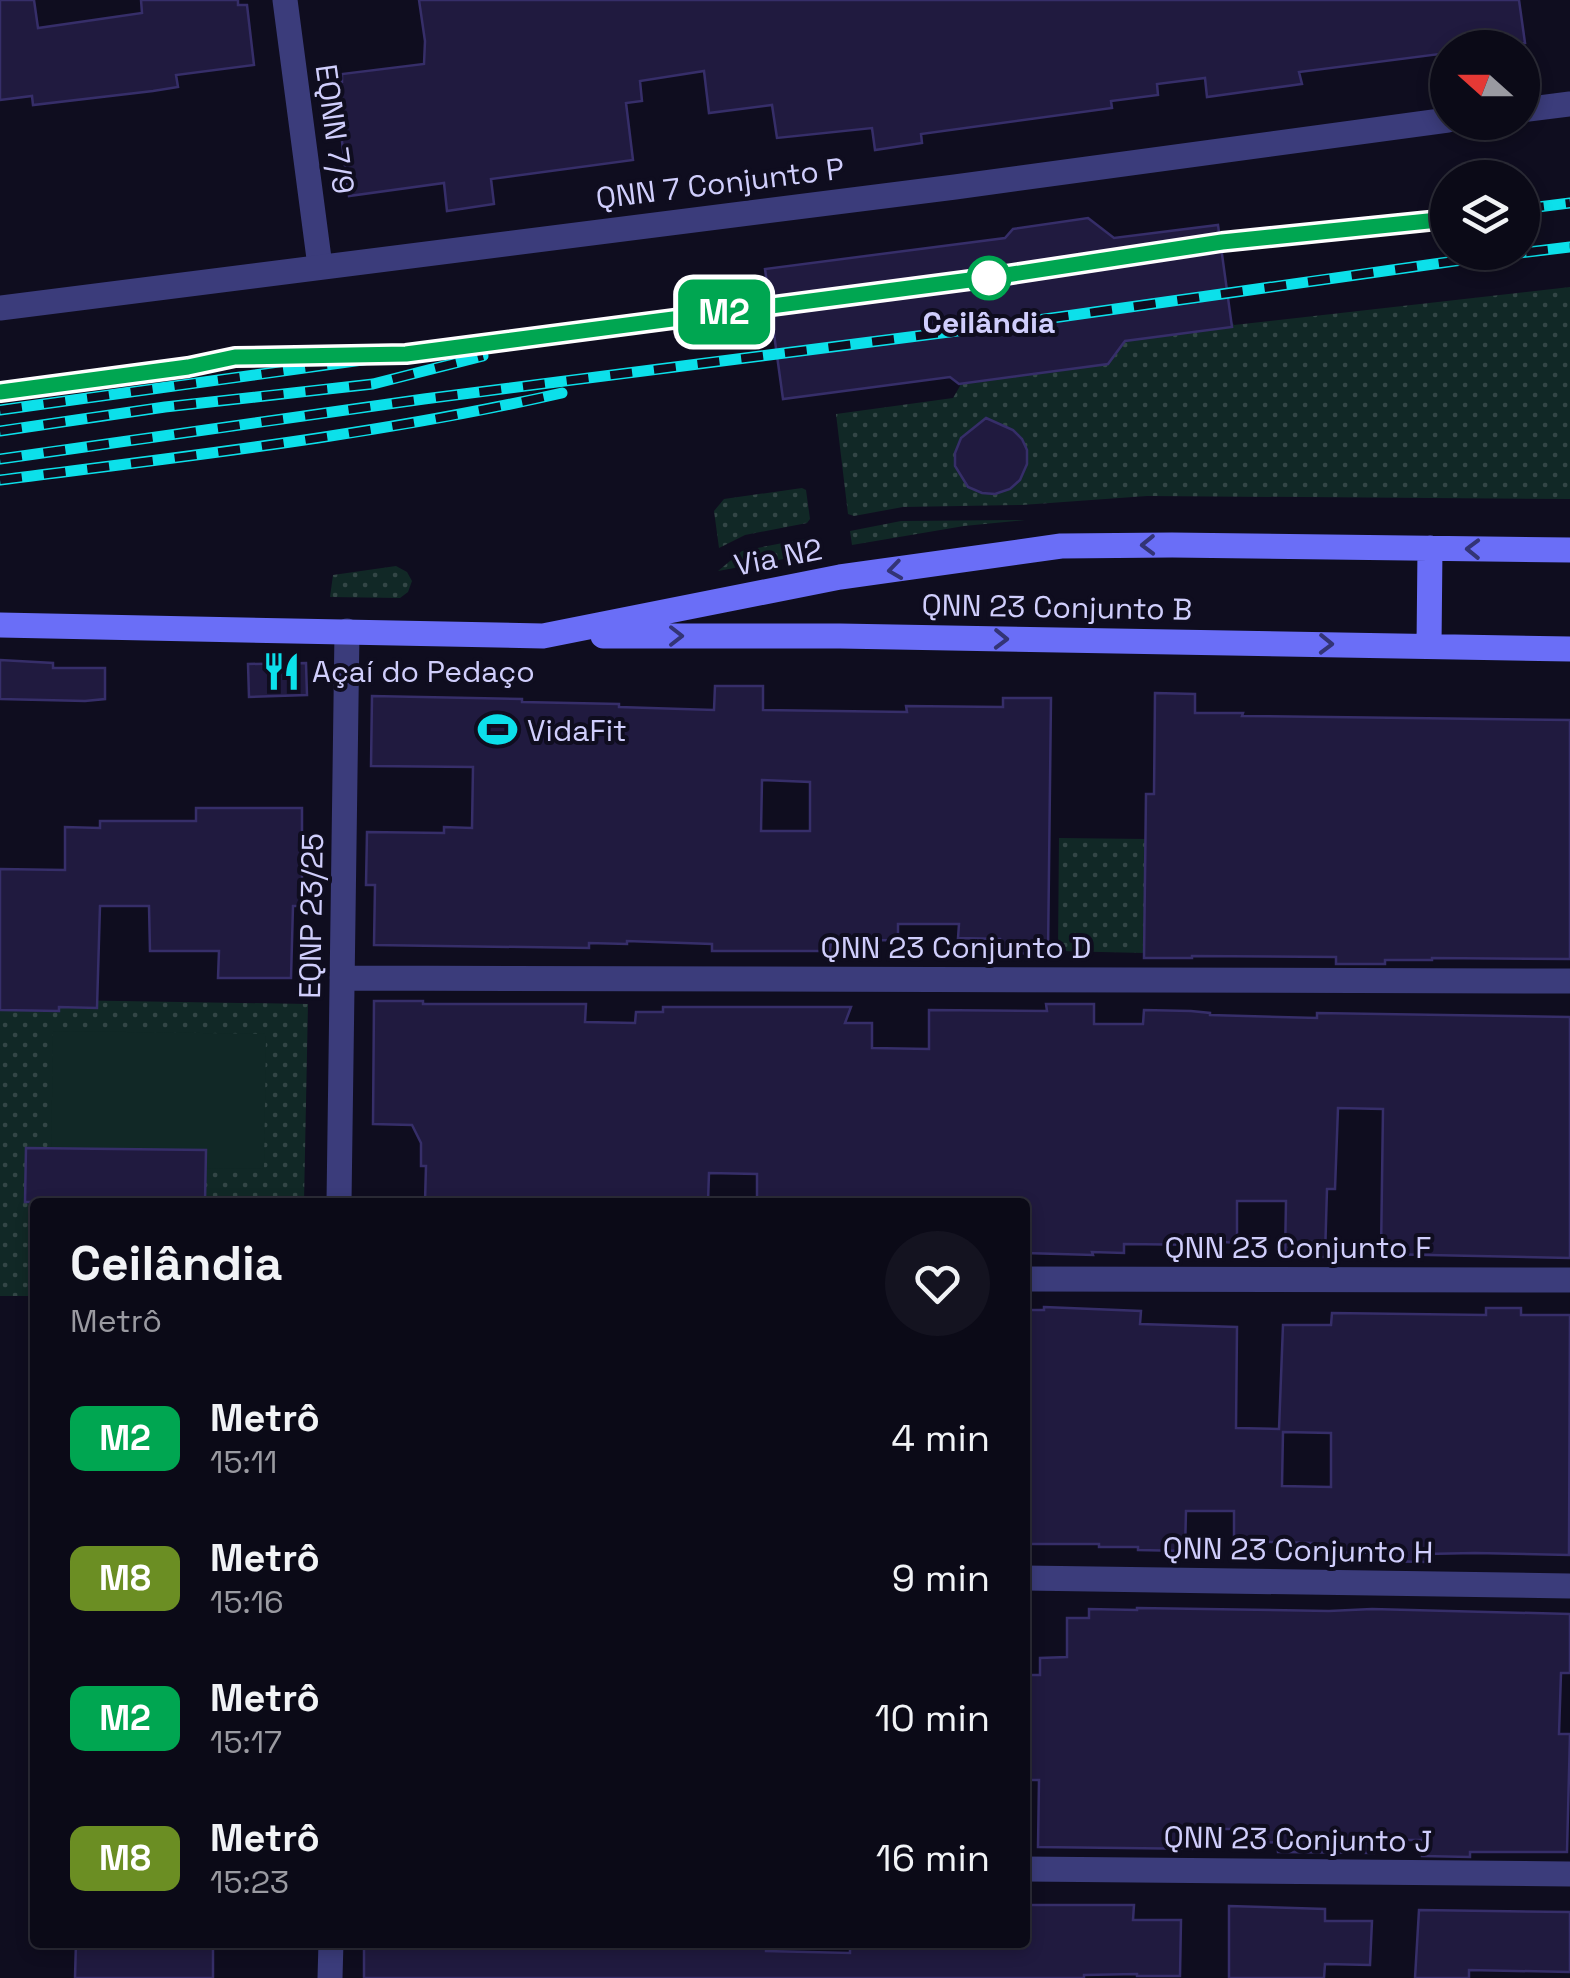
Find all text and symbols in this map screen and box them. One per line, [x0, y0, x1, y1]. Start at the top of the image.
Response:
north arrow [1430, 30, 1540, 140]
map controls [1430, 30, 1540, 270]
street label: EQNN 7/9 [307, 61, 363, 197]
street label: QNN 7 Conjunto P [594, 148, 846, 218]
button: layers [1430, 160, 1540, 270]
marker: Ceilândia [968, 257, 1010, 299]
line badge: M2 [679, 280, 769, 344]
text: M2 [698, 290, 750, 334]
place label: Ceilândia [923, 303, 1055, 342]
street label: Via N2 [731, 529, 825, 585]
one-way arrow [1139, 535, 1155, 556]
one-way arrow [1464, 538, 1480, 560]
one-way arrow [887, 558, 903, 579]
street label: QNN 23 Conjunto B [921, 585, 1193, 629]
one-way arrow [668, 625, 684, 647]
one-way arrow [993, 628, 1009, 649]
one-way arrow [1318, 634, 1334, 655]
restaurant icon: Açaí do Pedaço [261, 650, 303, 692]
place label: Açaí do Pedaço [312, 652, 535, 691]
sports icon: VidaFit [476, 709, 518, 751]
place label: VidaFit [527, 711, 627, 750]
street label: EQNP 23/25 [290, 833, 332, 999]
street label: QNN 23 Conjunto D [821, 928, 1091, 967]
street label: QNN 23 Conjunto F [1164, 1228, 1432, 1267]
button: heart [885, 1231, 990, 1336]
text: Ceilândia [70, 1233, 283, 1294]
text: Metrô [70, 1301, 162, 1341]
text: Metrô [210, 1394, 320, 1442]
text: 4 min [891, 1414, 990, 1462]
text: M2 [99, 1416, 151, 1460]
text: 15:11 [210, 1442, 277, 1482]
street label: QNN 23 Conjunto H [1162, 1528, 1434, 1572]
text: Metrô [210, 1534, 320, 1582]
text: 9 min [892, 1554, 990, 1602]
text: M8 [99, 1556, 151, 1600]
text: 15:16 [210, 1582, 284, 1622]
text: Metrô [210, 1674, 320, 1722]
text: 10 min [875, 1694, 990, 1742]
text: M2 [99, 1696, 151, 1740]
text: 15:17 [210, 1722, 282, 1762]
text: Metrô [210, 1814, 320, 1862]
street label: QNN 23 Conjunto J [1163, 1817, 1433, 1861]
text: 16 min [876, 1834, 990, 1882]
text: M8 [99, 1836, 151, 1880]
text: 15:23 [210, 1862, 289, 1902]

